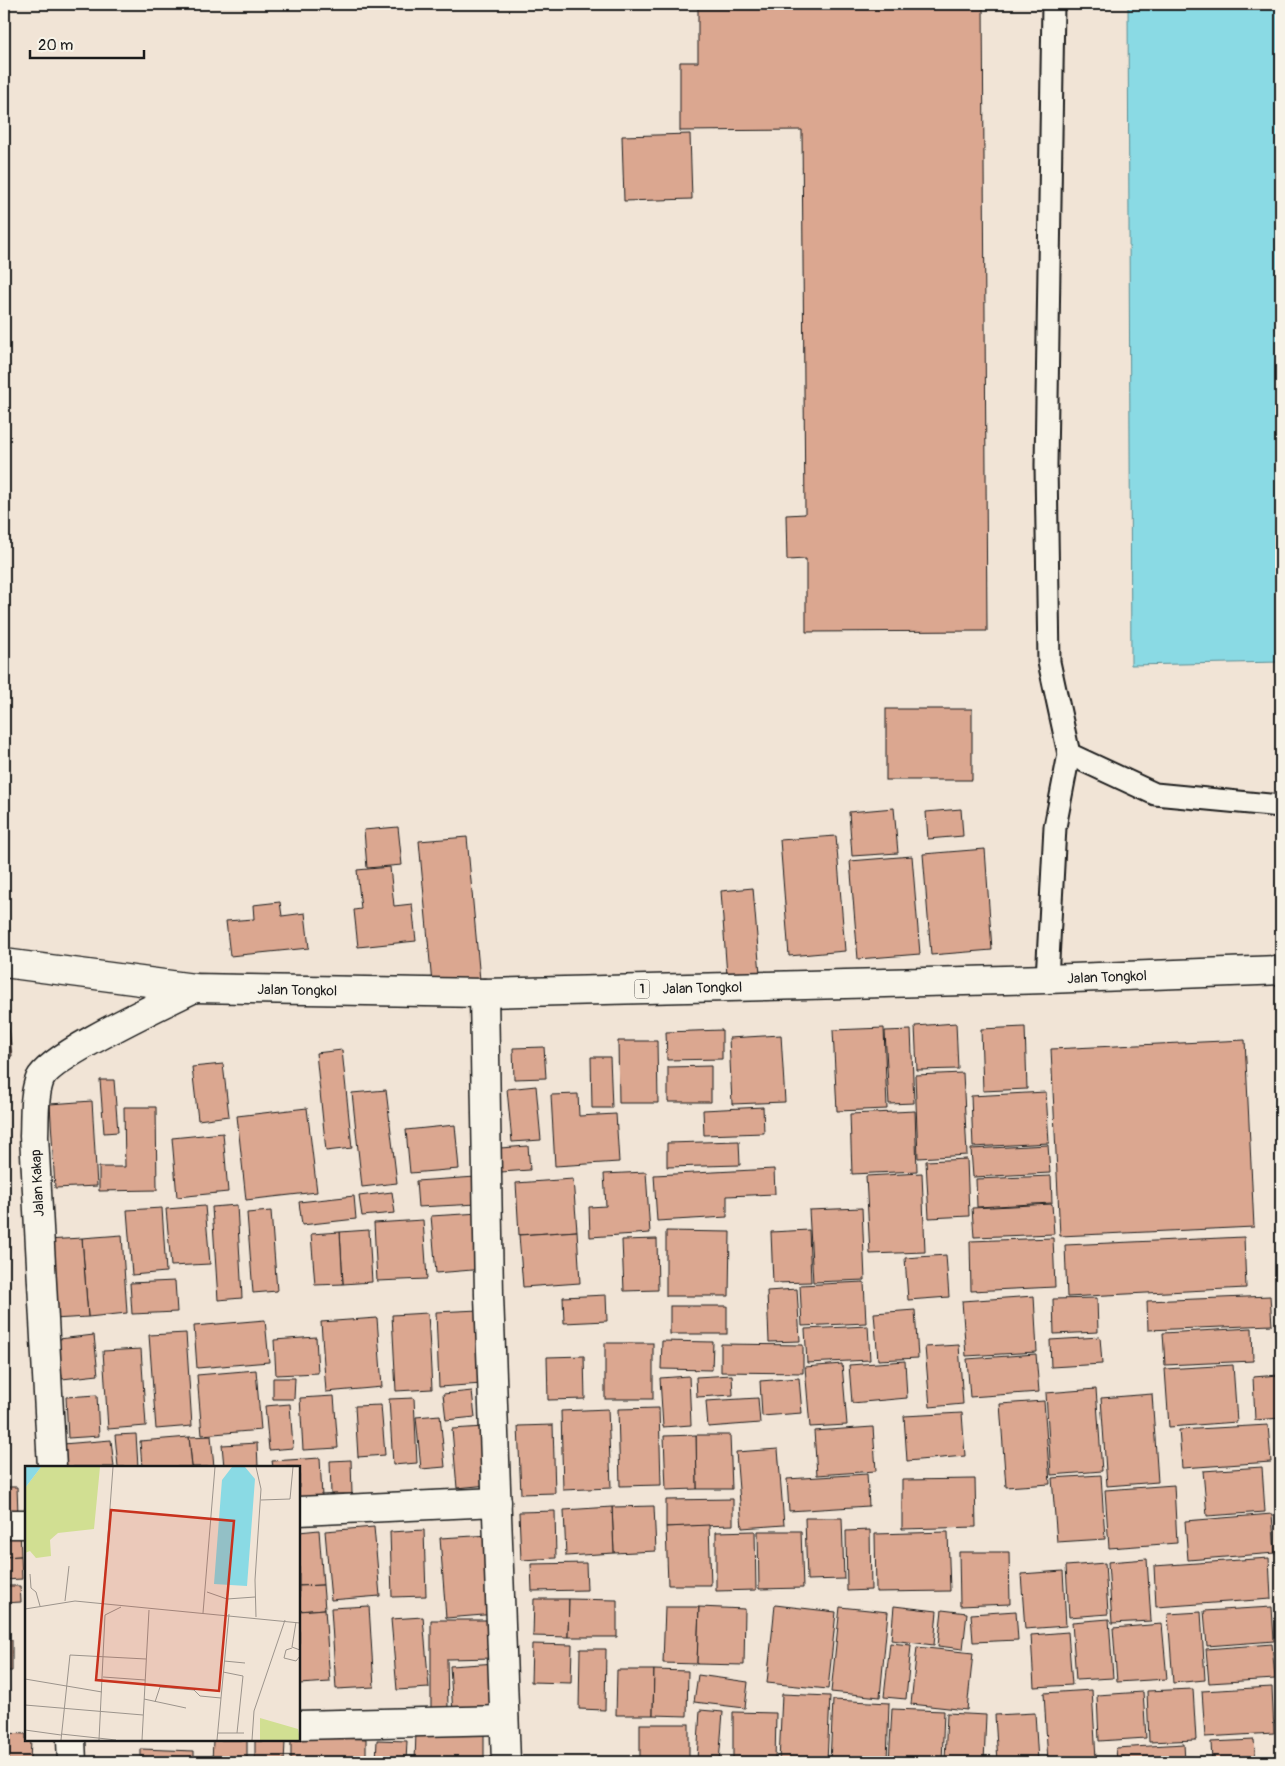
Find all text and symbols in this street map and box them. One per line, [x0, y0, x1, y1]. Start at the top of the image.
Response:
scale bar [30, 28, 144, 60]
text: 20 m [38, 36, 73, 55]
street label: Jalan Tongkol [1067, 967, 1147, 987]
street label: Jalan Tongkol [662, 979, 742, 998]
road number: 1 [634, 980, 650, 999]
street label: Jalan Tongkol [257, 981, 337, 999]
street label: Jalan Kakap [27, 1148, 48, 1217]
inset map [25, 1466, 300, 1741]

